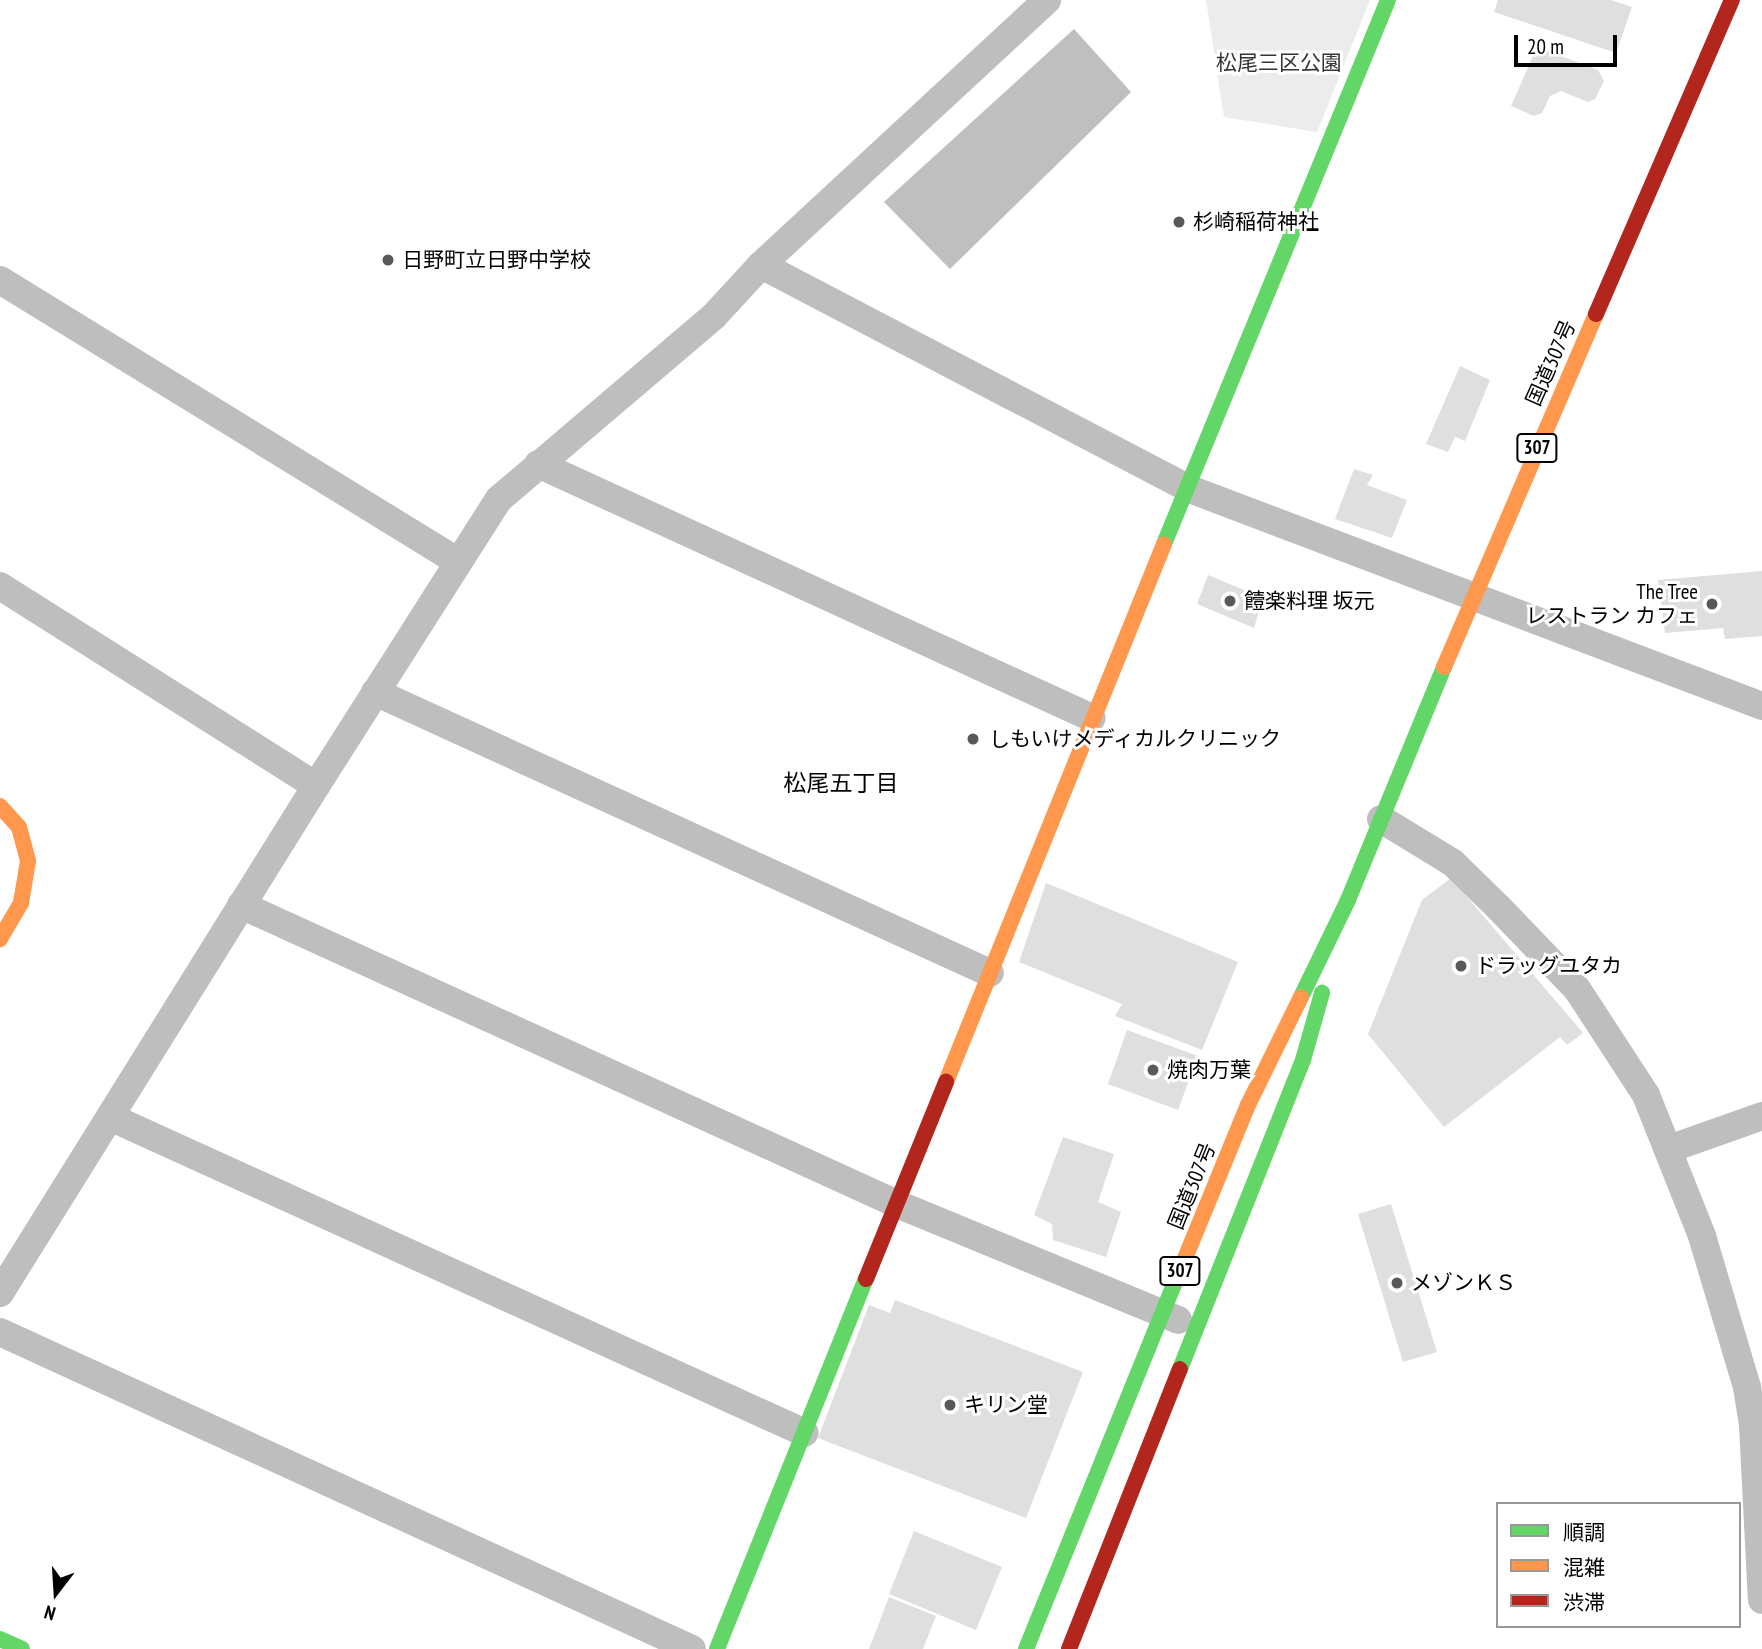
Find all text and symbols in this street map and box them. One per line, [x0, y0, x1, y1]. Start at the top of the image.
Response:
scale bar [1517, 21, 1620, 65]
text: 20 m [1527, 33, 1564, 60]
park label: 松尾三区公園 [1216, 50, 1342, 76]
place label: 杉崎稲荷神社 [1193, 209, 1319, 235]
marker: 杉崎稲荷神社 [1171, 214, 1187, 230]
place label: 日野町立日野中学校 [402, 247, 591, 273]
marker: 日野町立日野中学校 [380, 252, 396, 268]
street label: 国道307号 [1521, 316, 1581, 410]
road number: 307 [1516, 432, 1558, 463]
place label: The Tree レストラン カフェ [1526, 579, 1698, 629]
place label: 饐楽料理 坂元 [1244, 588, 1374, 614]
marker: 饐楽料理 坂元 [1222, 593, 1238, 609]
marker: The Tree レストラン カフェ [1704, 596, 1720, 612]
place label: しもいけメディカルクリニック [989, 726, 1283, 752]
marker: しもいけメディカルクリニック [963, 729, 983, 749]
district label: 松尾五丁目 [784, 769, 898, 797]
place label: ドラッグユタカ [1475, 953, 1622, 979]
marker: ドラッグユタカ [1453, 958, 1469, 974]
place label: 焼肉万葉 [1167, 1057, 1251, 1083]
marker: 焼肉万葉 [1145, 1062, 1161, 1078]
street label: 国道307号 [1163, 1139, 1221, 1233]
road number: 307 [1159, 1256, 1201, 1287]
place label: メゾンＫＳ [1411, 1270, 1516, 1296]
marker: メゾンＫＳ [1389, 1275, 1405, 1291]
place label: キリン堂 [964, 1392, 1048, 1418]
marker: キリン堂 [942, 1397, 958, 1413]
legend [1496, 1502, 1741, 1628]
text: 順調 [1563, 1519, 1605, 1546]
text: 混雑 [1563, 1554, 1605, 1581]
north arrow [21, 1558, 91, 1628]
text: 渋滞 [1563, 1589, 1605, 1616]
text: N [41, 1600, 58, 1626]

